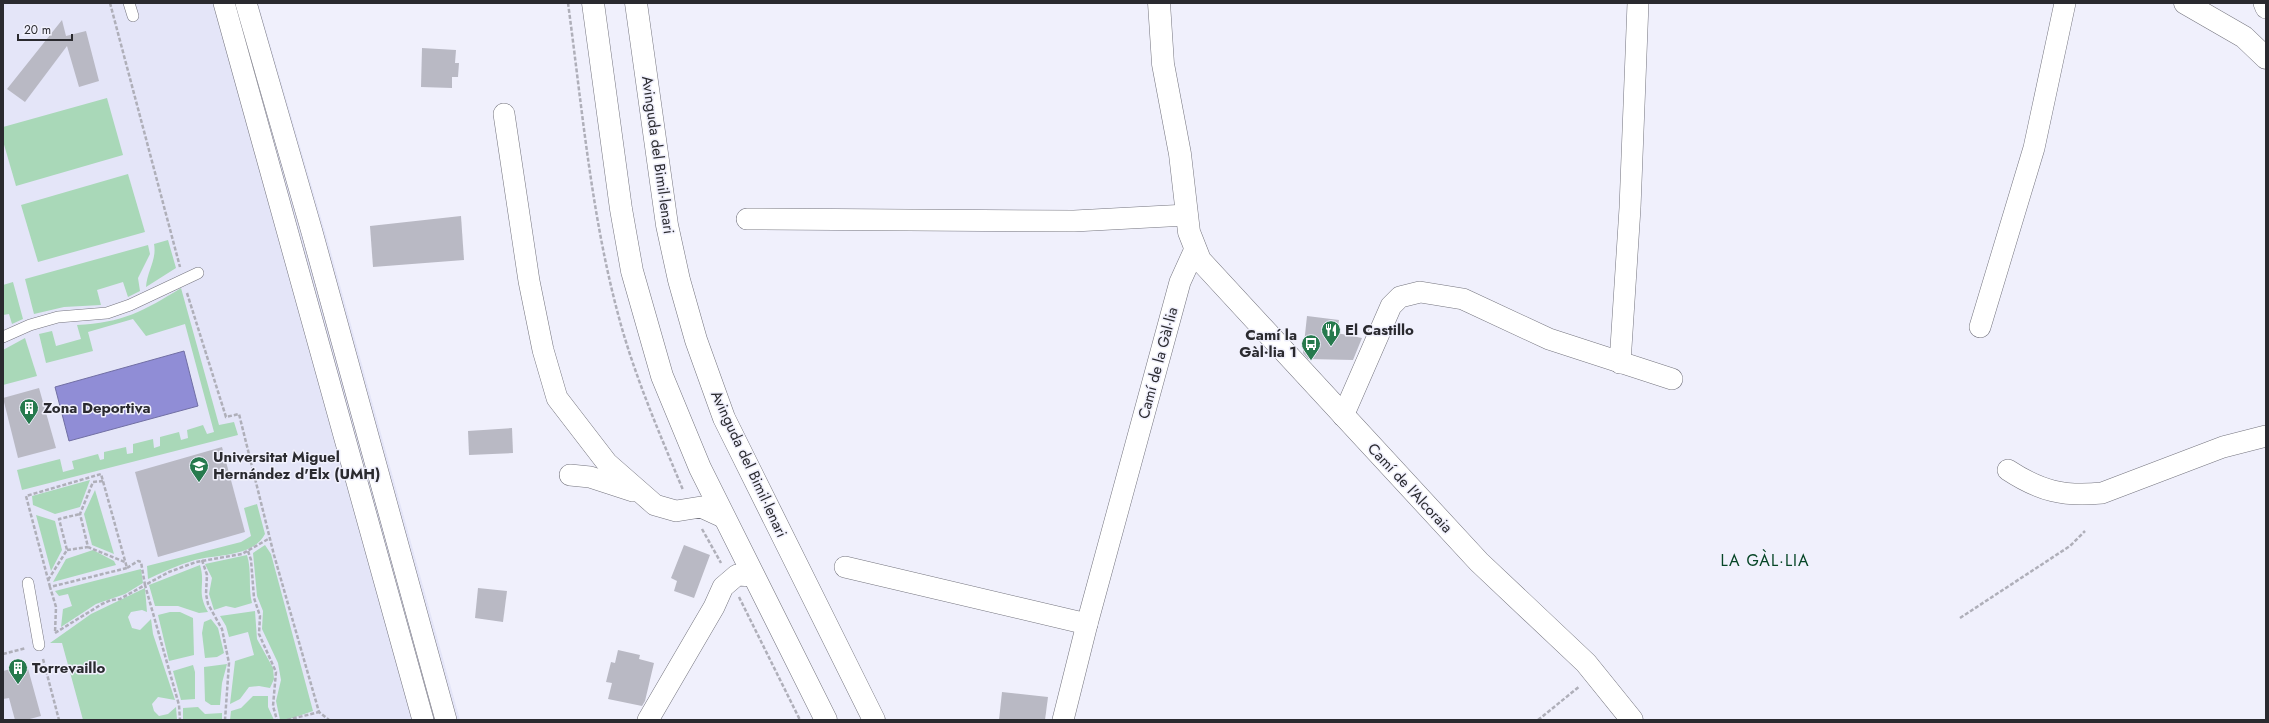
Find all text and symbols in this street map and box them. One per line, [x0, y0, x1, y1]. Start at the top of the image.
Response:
scale bar [18, 16, 72, 42]
text: 20 m [24, 21, 51, 39]
street label: Avinguda del Bimil·lenari [636, 74, 680, 236]
street label: Camí de la Gàl·lia [1132, 305, 1184, 421]
restaurant icon: El Castillo [1320, 319, 1342, 347]
place label: El Castillo [1345, 319, 1414, 341]
place label: Camí la Gàl·lia 1 [1239, 324, 1297, 363]
bus stop icon: Camí la Gàl·lia 1 [1300, 333, 1322, 361]
street label: Avinguda del Bimil·lenari [705, 387, 793, 541]
building icon: Zona Deportiva [18, 397, 40, 425]
place label: Zona Deportiva [43, 397, 151, 419]
street label: Camí de l'Alcoraia [1362, 438, 1458, 538]
place label: Universitat Miguel Hernández d'Elx (UMH) [213, 446, 380, 485]
school or university icon: Universitat Miguel Hernández d'Elx (UMH) [188, 455, 210, 483]
district label: LA GÀL·LIA [1720, 549, 1810, 572]
building icon: Torrevaillo [7, 657, 29, 685]
place label: Torrevaillo [32, 657, 105, 679]

